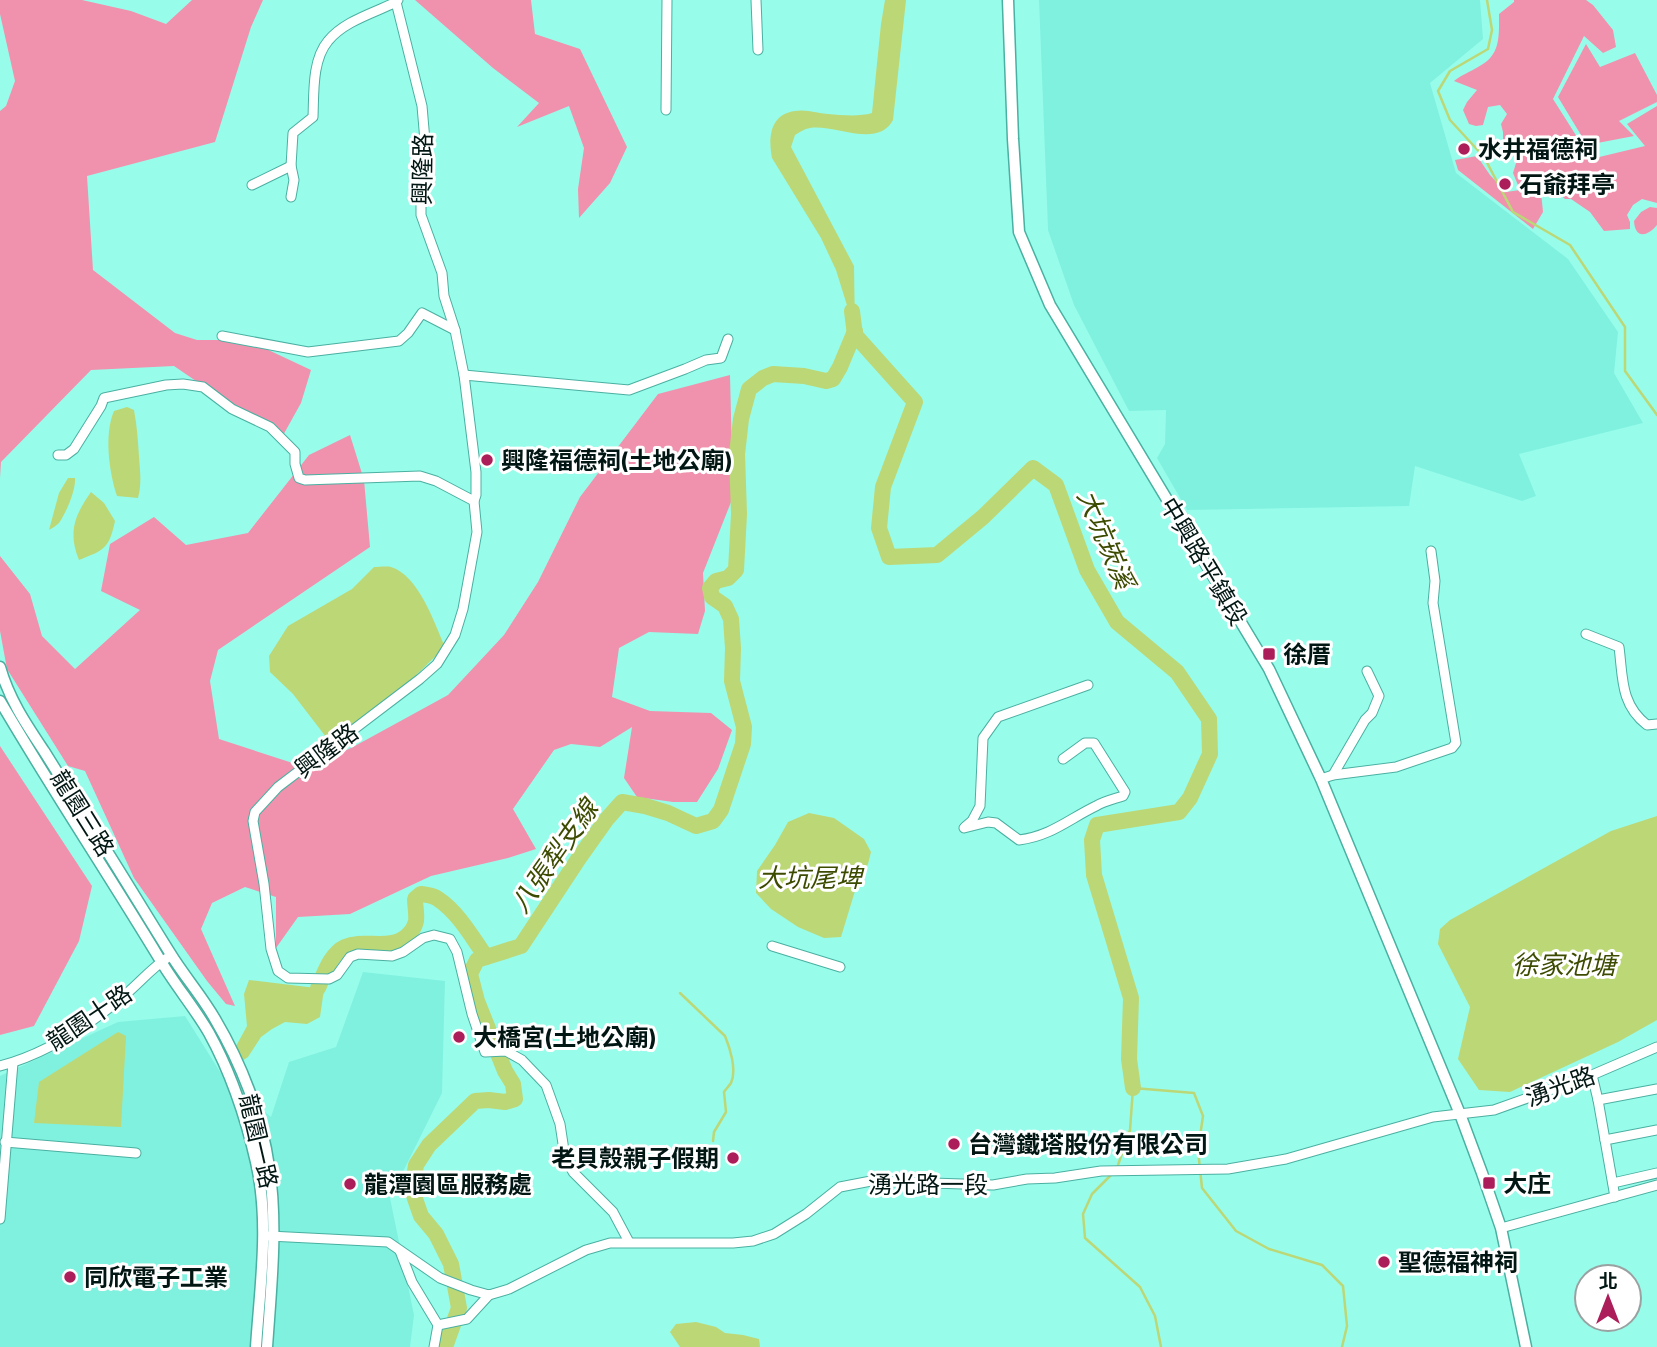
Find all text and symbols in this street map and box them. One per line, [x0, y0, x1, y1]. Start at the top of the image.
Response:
place label: 水井福德祠 [1478, 131, 1598, 167]
street label: 興隆路 [403, 133, 441, 205]
marker: 水井福德祠 [1456, 141, 1472, 157]
place label: 石爺拜亭 [1519, 166, 1615, 202]
marker: 石爺拜亭 [1497, 176, 1513, 192]
place label: 興隆福德祠(土地公廟) [501, 442, 732, 478]
marker: 興隆福德祠(土地公廟) [479, 452, 495, 468]
water label: 大坑崁溪 [1068, 484, 1146, 598]
street label: 中興路平鎮段 [1151, 490, 1257, 632]
place label: 徐厝 [1283, 636, 1331, 672]
marker: 徐厝 [1261, 646, 1277, 662]
street label: 興隆路 [286, 714, 366, 786]
street label: 龍園三路 [42, 763, 124, 863]
water label: 八張犁支線 [501, 789, 609, 920]
water label: 大坑尾埤 [758, 858, 865, 897]
water label: 徐家池塘 [1512, 945, 1620, 984]
street label: 龍園十路 [39, 975, 139, 1059]
place label: 大橋宮(土地公廟) [473, 1019, 656, 1055]
marker: 大橋宮(土地公廟) [451, 1029, 467, 1045]
street label: 湧光路 [1520, 1057, 1600, 1115]
street label: 龍園一路 [231, 1090, 287, 1192]
place label: 台灣鐵塔股份有限公司 [968, 1126, 1208, 1162]
marker: 台灣鐵塔股份有限公司 [946, 1136, 962, 1152]
place label: 老貝殼親子假期 [551, 1140, 719, 1176]
marker: 老貝殼親子假期 [725, 1150, 741, 1166]
place label: 大庄 [1503, 1165, 1551, 1201]
place label: 龍潭園區服務處 [364, 1166, 532, 1202]
street label: 湧光路一段 [868, 1166, 988, 1202]
marker: 大庄 [1481, 1175, 1497, 1191]
marker: 龍潭園區服務處 [342, 1176, 358, 1192]
place label: 聖德福神祠 [1398, 1244, 1518, 1280]
marker: 聖德福神祠 [1376, 1254, 1392, 1270]
place label: 同欣電子工業 [84, 1259, 228, 1295]
north arrow [1573, 1263, 1643, 1333]
text: 北 [1598, 1266, 1618, 1295]
marker: 同欣電子工業 [62, 1269, 78, 1285]

